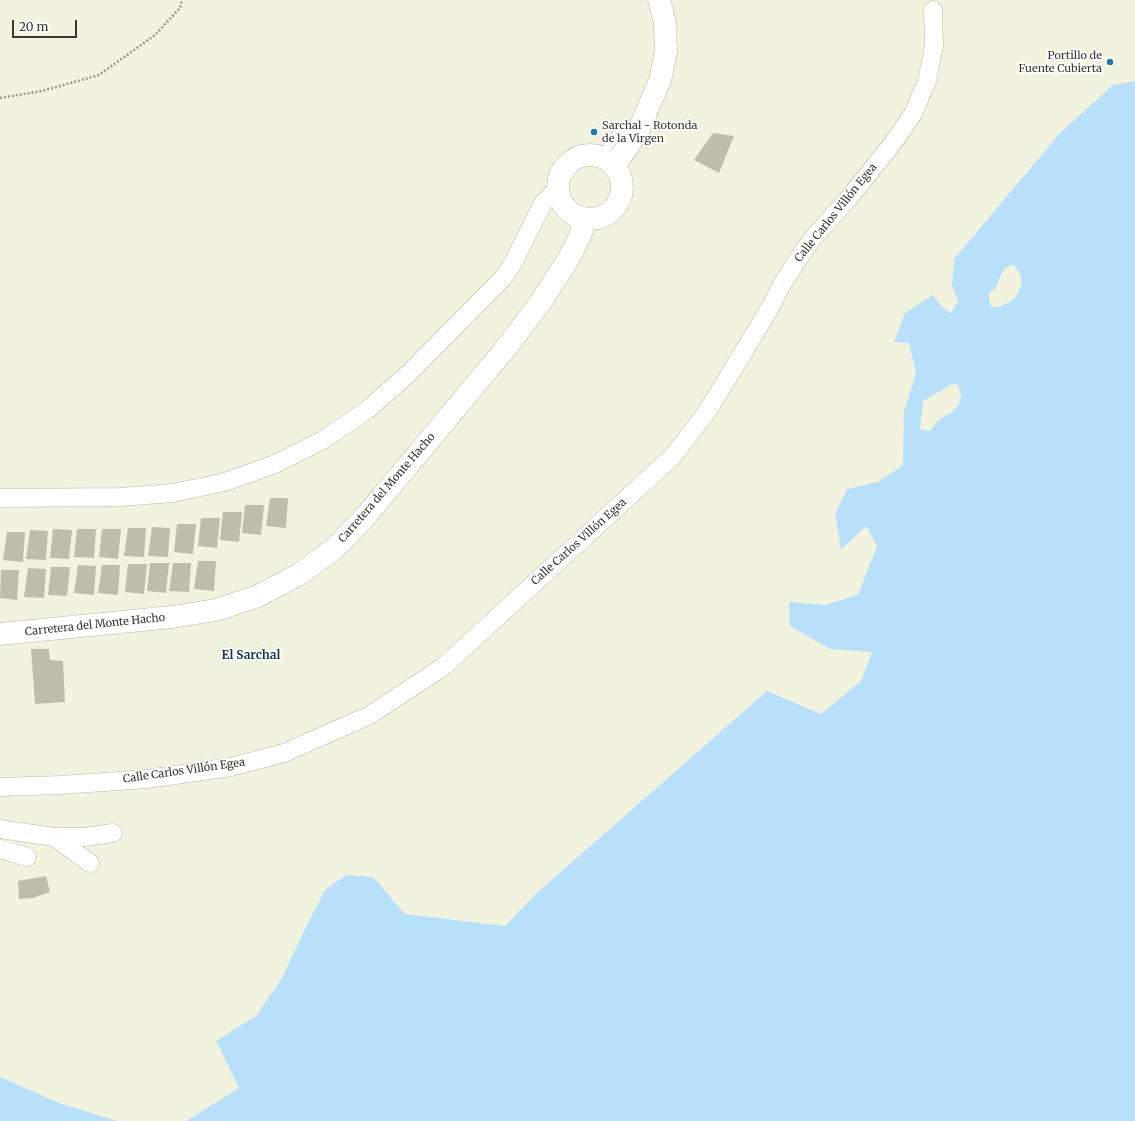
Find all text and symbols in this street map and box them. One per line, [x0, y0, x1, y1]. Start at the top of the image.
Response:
scale bar [14, 12, 79, 38]
text: 20 m [19, 19, 48, 34]
place label: Portillo de Fuente Cubierta [1019, 49, 1102, 75]
marker: Portillo de Fuente Cubierta [1105, 57, 1115, 67]
place label: Sarchal - Rotonda de la Virgen [602, 119, 697, 145]
marker: Sarchal - Rotonda de la Virgen [589, 127, 599, 137]
street label: Calle Carlos Villón Egea [792, 161, 880, 265]
street label: Carretera del Monte Hacho [336, 431, 438, 545]
street label: Calle Carlos Villón Egea [529, 496, 629, 588]
street label: Carretera del Monte Hacho [24, 611, 166, 639]
district label: El Sarchal [222, 649, 280, 663]
street label: Calle Carlos Villón Egea [122, 756, 246, 786]

